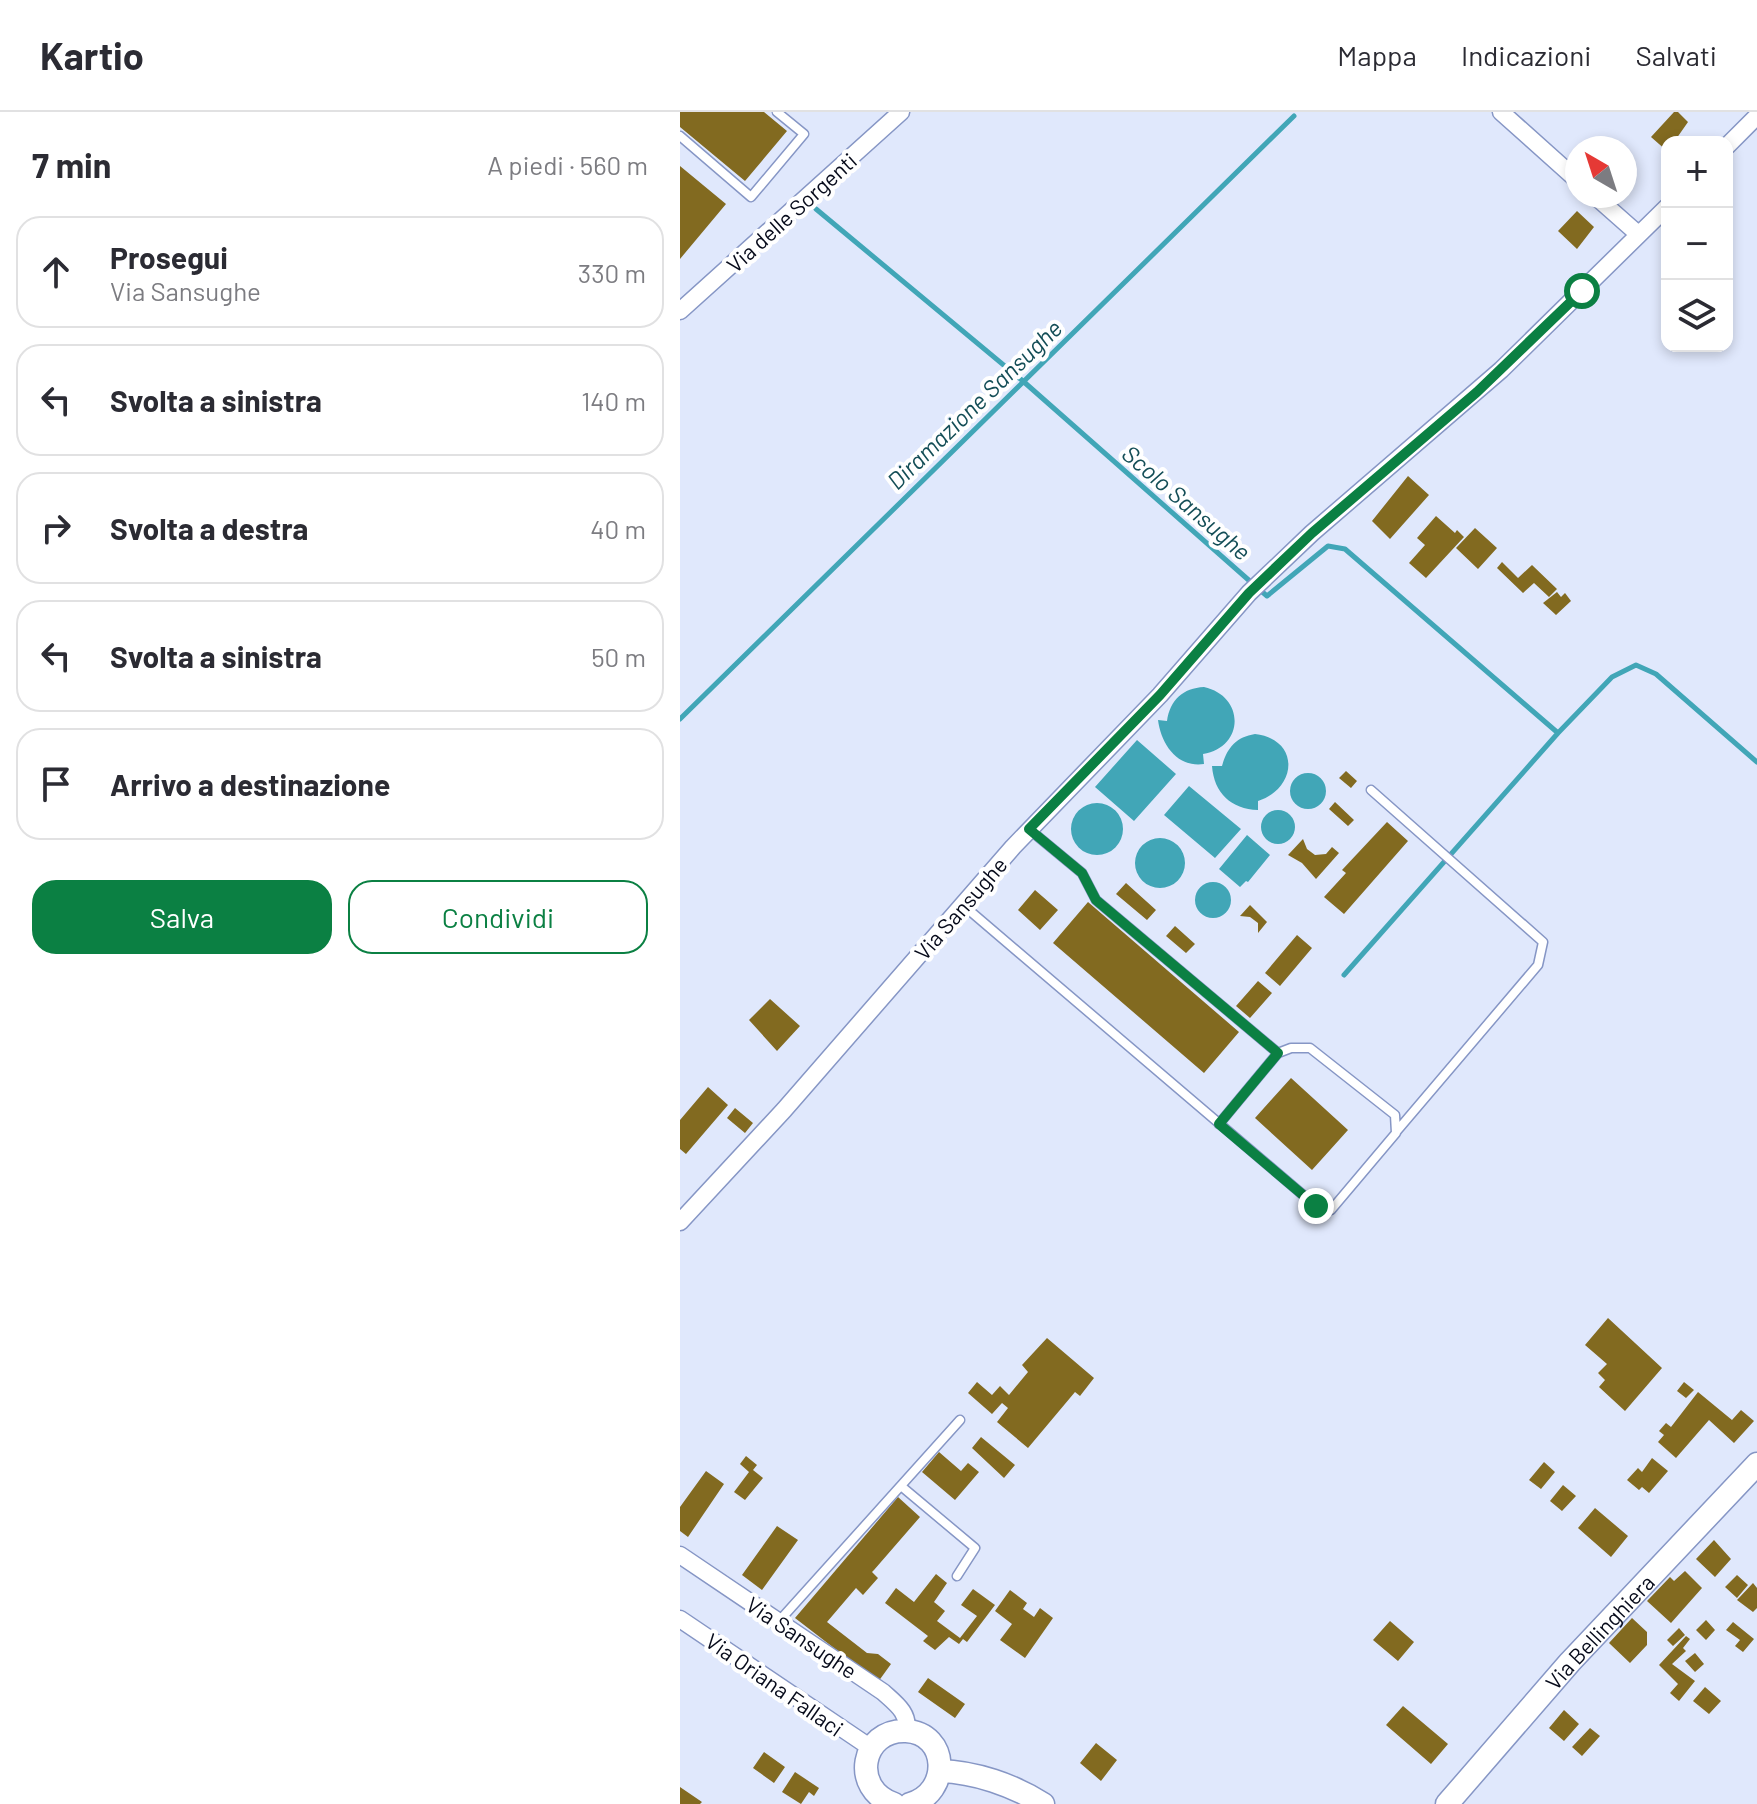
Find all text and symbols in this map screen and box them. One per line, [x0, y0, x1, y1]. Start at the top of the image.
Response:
text: Kartio [40, 32, 144, 78]
text: Mappa [1337, 38, 1417, 72]
text: Indicazioni [1461, 38, 1591, 72]
text: Salvati [1635, 38, 1717, 72]
north arrow [1565, 136, 1637, 208]
map controls [1661, 136, 1733, 352]
button: + [1661, 136, 1733, 208]
text: 7 min [32, 144, 111, 185]
street label: Via delle Sorgenti [721, 147, 861, 277]
text: A piedi · 560 m [487, 149, 648, 180]
button: − [1661, 208, 1733, 280]
text: Prosegui [110, 239, 228, 275]
icon: ahead [34, 250, 78, 294]
text: 330 m [578, 257, 646, 288]
route start [1564, 273, 1600, 309]
text: Via Sansughe [110, 275, 261, 306]
button: layers [1661, 280, 1733, 352]
water label: Diramazione Sansughe [881, 313, 1067, 495]
icon: left [34, 378, 78, 422]
text: Svolta a sinistra [110, 382, 322, 418]
text: 140 m [581, 385, 646, 416]
water label: Scolo Sansughe [1117, 438, 1257, 566]
icon: right [34, 506, 78, 550]
text: Svolta a destra [110, 510, 308, 546]
text: 40 m [590, 513, 646, 544]
icon: left [34, 634, 78, 678]
text: Svolta a sinistra [110, 638, 322, 674]
text: 50 m [591, 641, 646, 672]
icon: arrive [34, 762, 78, 806]
text: Arrivo a destinazione [110, 766, 390, 802]
street label: Via Sansughe [908, 851, 1012, 965]
button: Salva [32, 880, 332, 954]
button: Condividi [348, 880, 648, 954]
route end [1298, 1188, 1334, 1224]
street label: Via Bellinghiera [1539, 1569, 1659, 1694]
street label: Via Sansughe [742, 1591, 862, 1683]
street label: Via Oriana Fallaci [701, 1627, 849, 1741]

